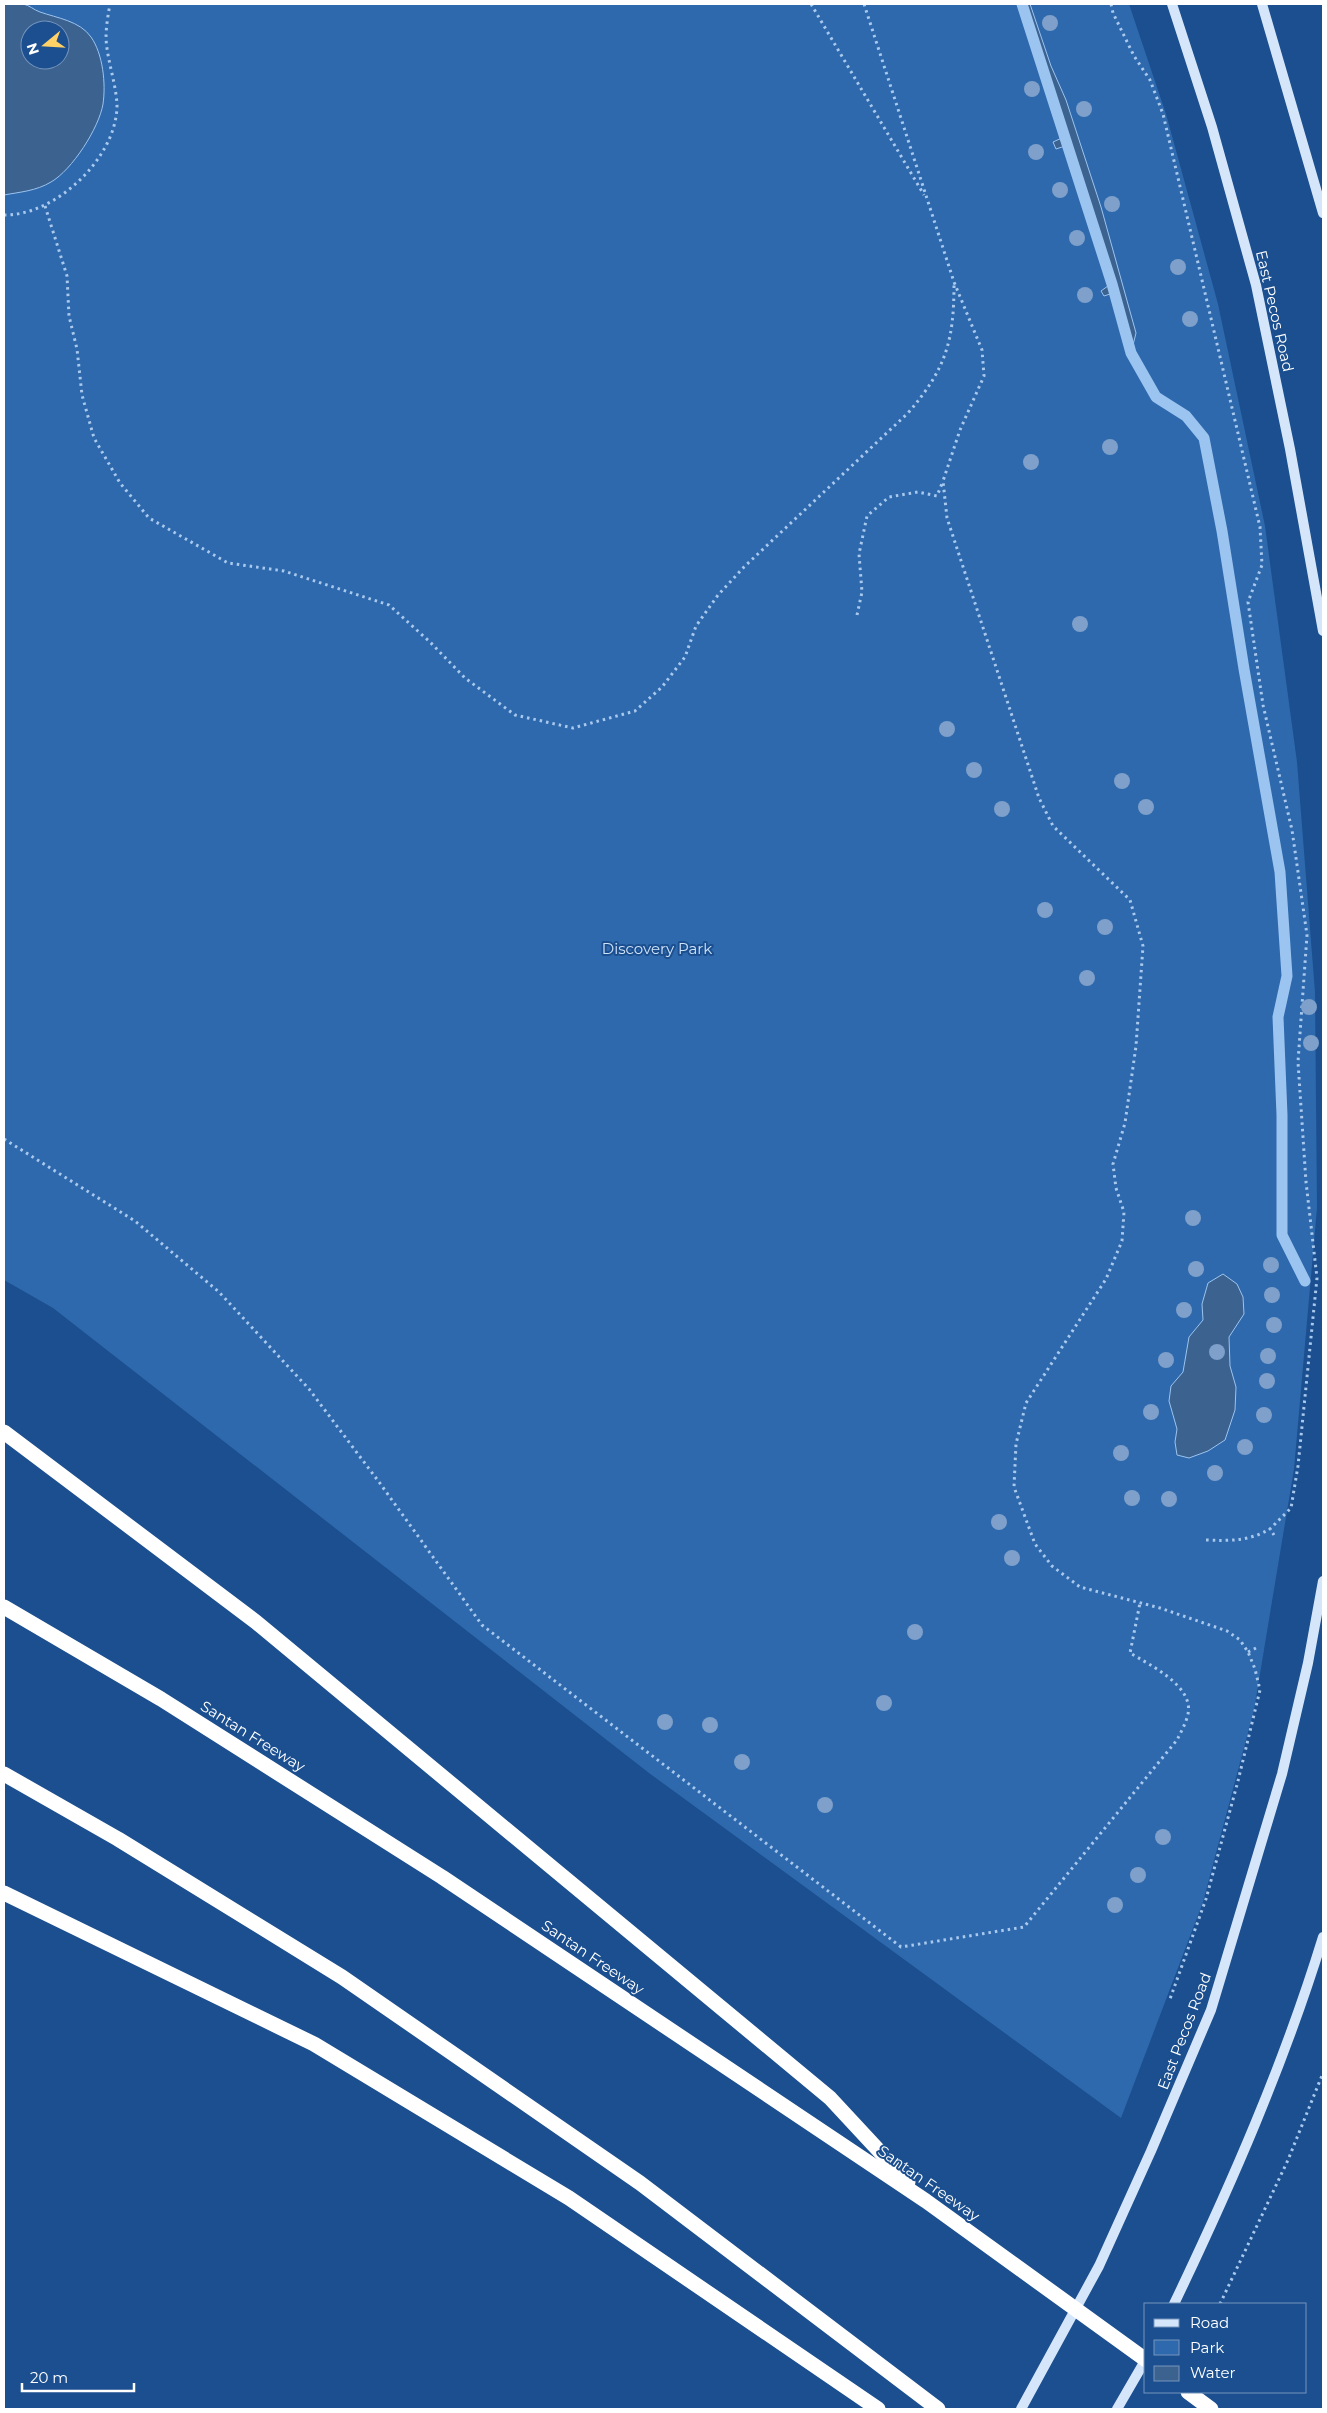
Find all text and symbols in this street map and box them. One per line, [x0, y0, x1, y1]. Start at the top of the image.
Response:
north arrow [20, 20, 70, 70]
text: N [22, 41, 43, 57]
street label: East Pecos Road [1252, 248, 1298, 374]
park label: Discovery Park [602, 939, 712, 958]
street label: Santan Freeway [197, 1696, 310, 1776]
street label: Santan Freeway [538, 1916, 649, 1999]
street label: East Pecos Road [1153, 1970, 1215, 2092]
street label: Santan Freeway [875, 2141, 984, 2226]
legend [1144, 2303, 1307, 2393]
text: Road [1190, 2313, 1229, 2332]
text: Park [1190, 2338, 1224, 2357]
scale bar [22, 2360, 135, 2392]
text: Water [1190, 2363, 1236, 2382]
text: 20 m [30, 2368, 68, 2387]

